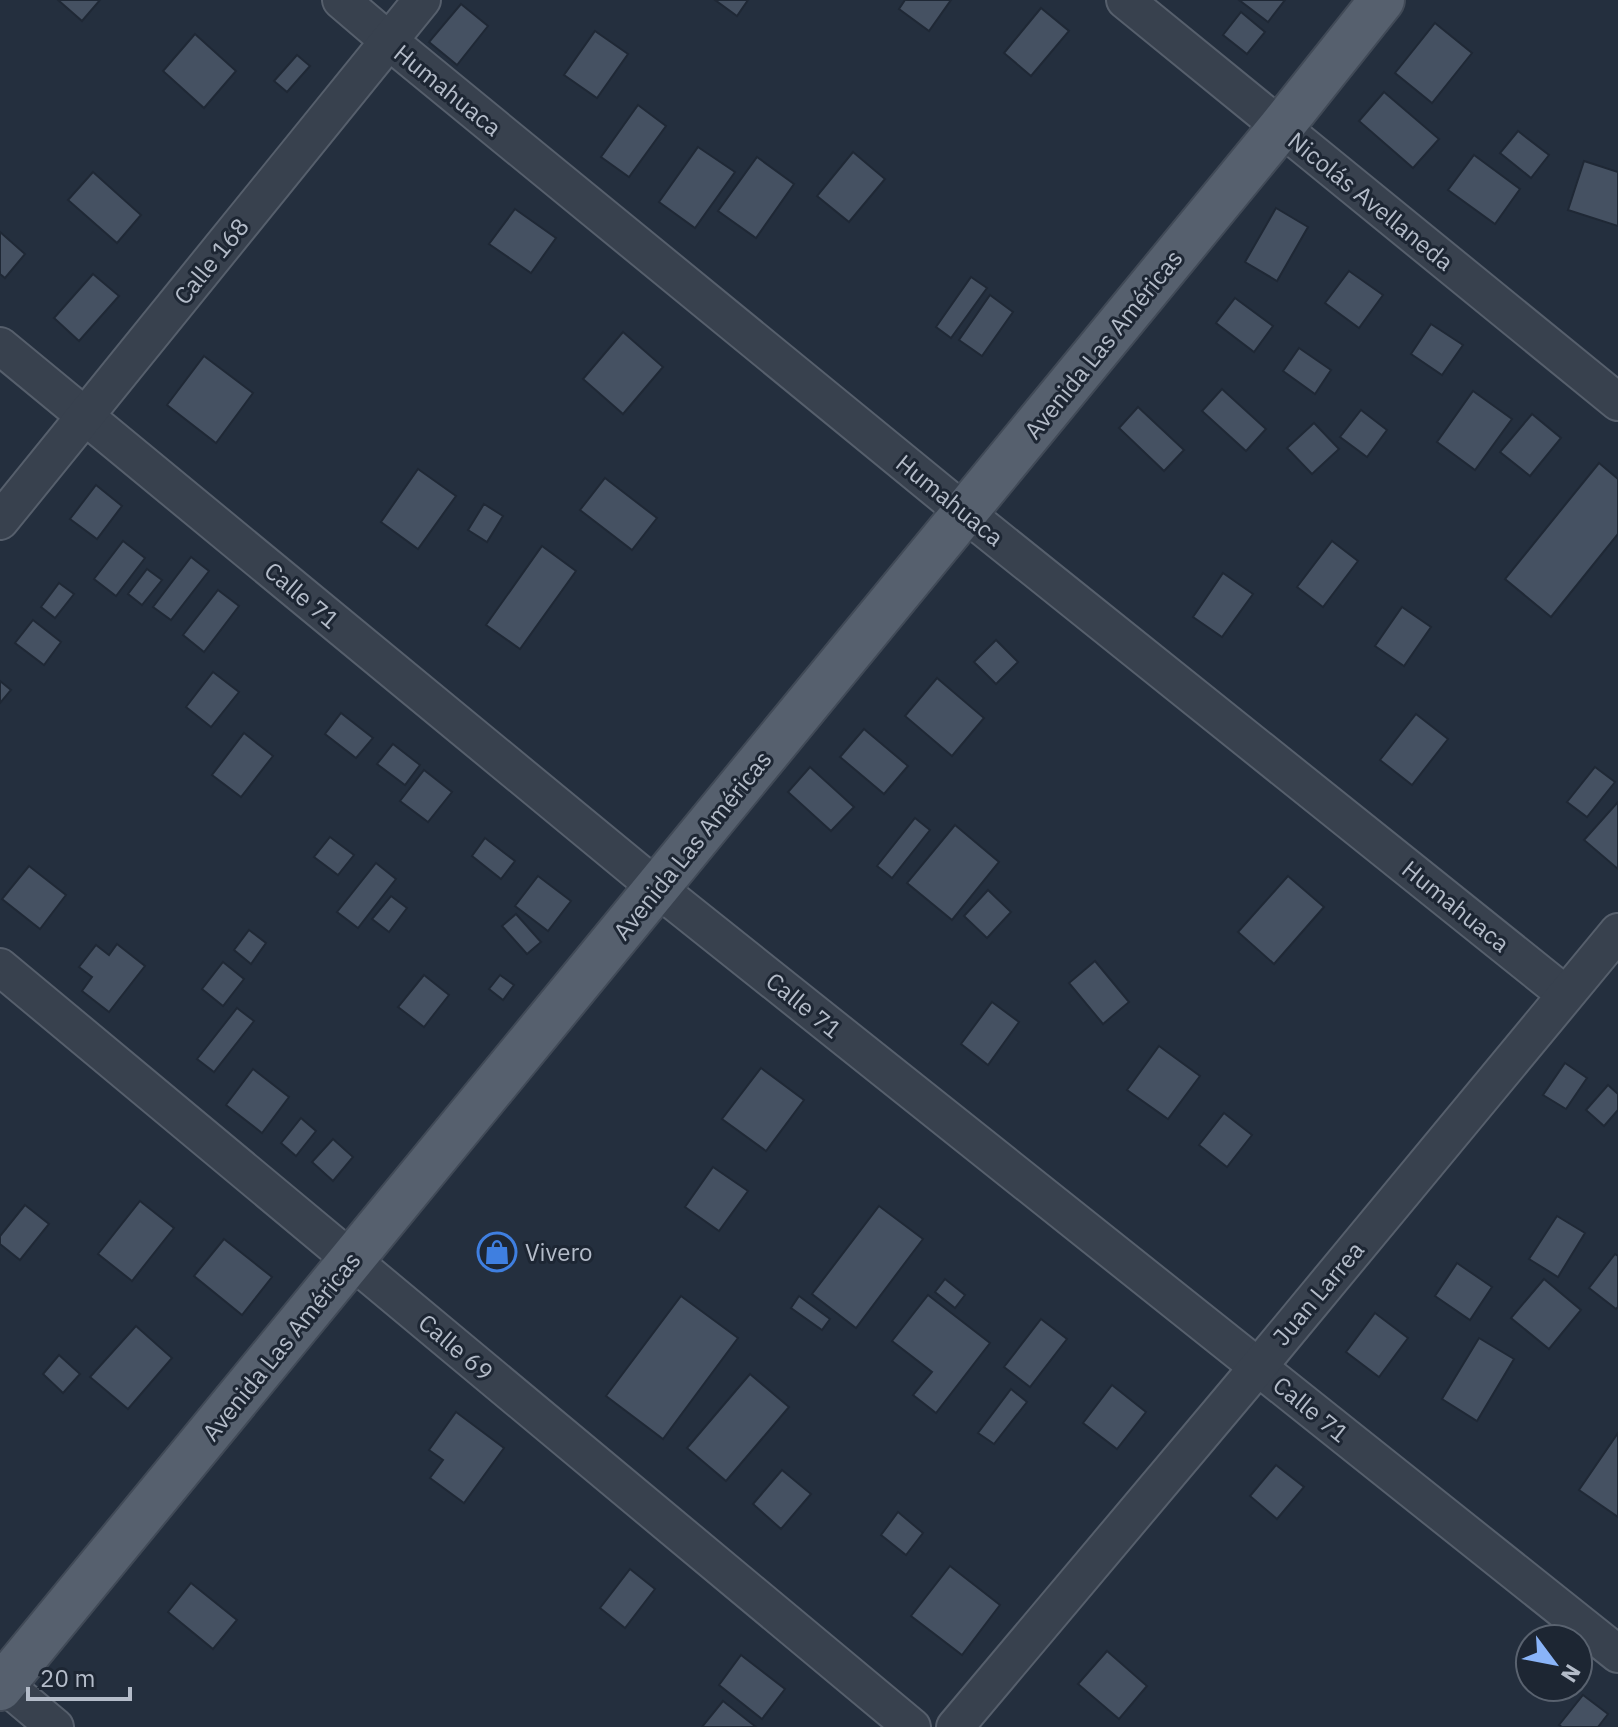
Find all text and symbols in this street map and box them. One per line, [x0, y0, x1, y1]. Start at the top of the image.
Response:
street label: Humahuaca [388, 37, 508, 143]
street label: Nicolás Avellaneda [1282, 124, 1460, 278]
street label: Calle 168 [166, 211, 256, 311]
street label: Avenida Las Américas [1017, 243, 1189, 445]
street label: Humahuaca [890, 447, 1010, 553]
street label: Calle 71 [258, 554, 346, 636]
street label: Avenida Las Américas [606, 744, 778, 946]
street label: Humahuaca [1396, 853, 1516, 959]
street label: Calle 71 [760, 965, 848, 1045]
shop icon: Vivero [476, 1231, 518, 1273]
street label: Juan Larrea [1265, 1234, 1371, 1352]
place label: Vivero [525, 1236, 593, 1268]
street label: Avenida Las Américas [195, 1245, 367, 1447]
street label: Calle 69 [412, 1306, 500, 1388]
street label: Calle 71 [1267, 1369, 1355, 1449]
north arrow [1514, 1623, 1594, 1703]
scale bar [28, 1651, 130, 1701]
text: N [1555, 1659, 1588, 1688]
text: 20 m [40, 1662, 95, 1694]

